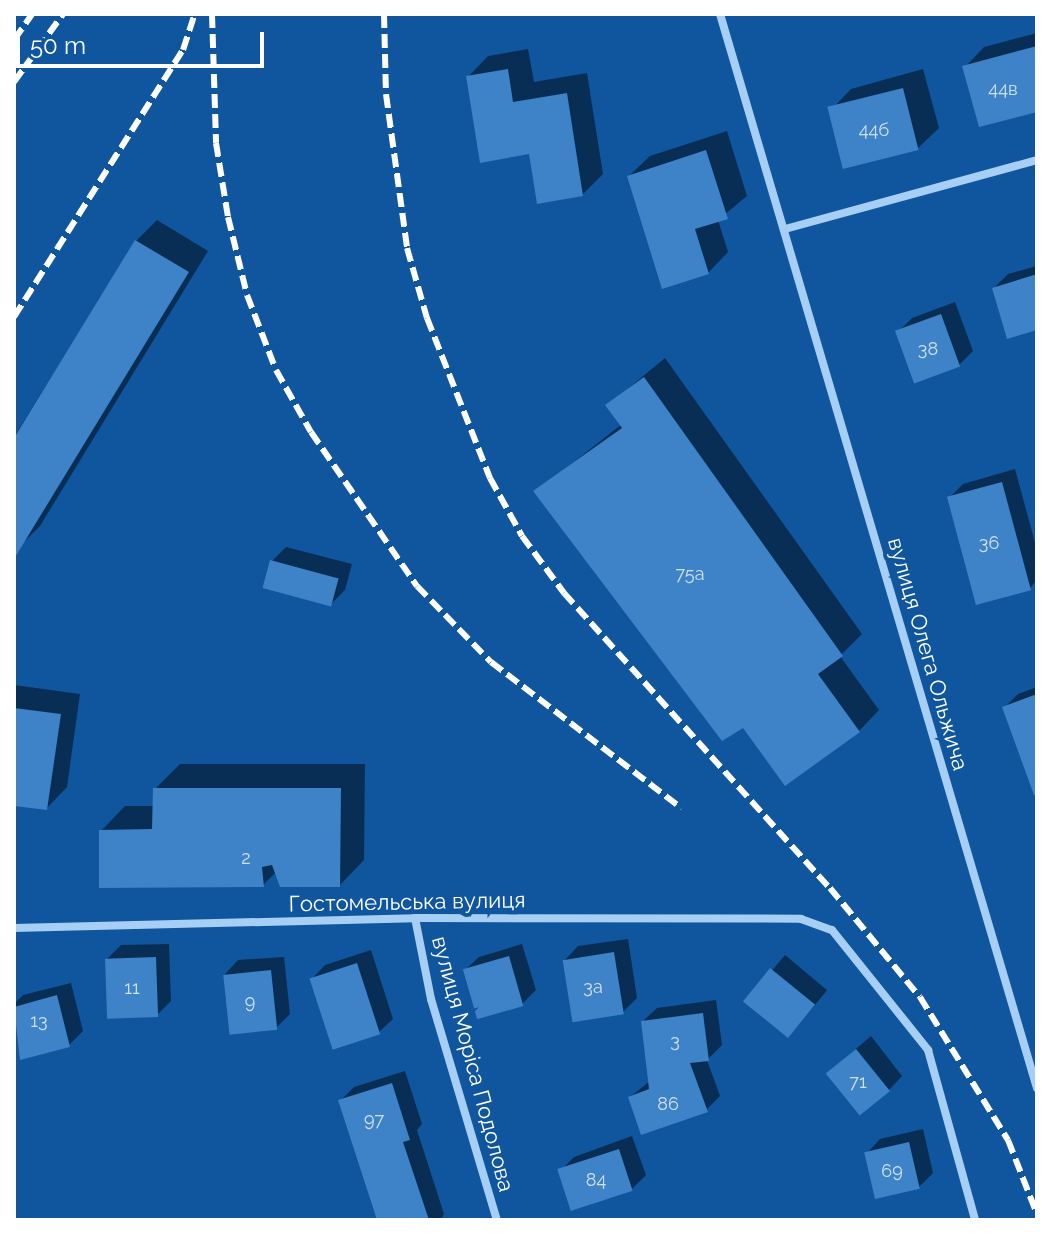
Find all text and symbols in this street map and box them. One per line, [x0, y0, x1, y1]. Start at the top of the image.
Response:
scale bar [20, 16, 268, 66]
text: 50 m [30, 31, 86, 60]
house number: 44в [988, 78, 1018, 100]
house number: 44б [859, 119, 889, 141]
house number: 38 [918, 338, 938, 360]
house number: 36 [979, 532, 999, 554]
street label: вулиця Олега Ольжича [882, 535, 974, 773]
house number: 75а [676, 563, 704, 585]
house number: 2 [241, 847, 251, 869]
street label: Гостомельська вулиця [288, 887, 526, 917]
street label: вулиця Моріса Подолова [426, 933, 520, 1195]
house number: 3а [583, 976, 603, 998]
house number: 11 [124, 977, 140, 999]
house number: 9 [245, 991, 255, 1013]
house number: 13 [30, 1010, 48, 1032]
house number: 3 [670, 1030, 680, 1052]
house number: 71 [849, 1071, 867, 1093]
house number: 86 [657, 1093, 679, 1115]
house number: 97 [364, 1109, 384, 1131]
house number: 69 [881, 1160, 903, 1182]
house number: 84 [586, 1169, 606, 1191]

